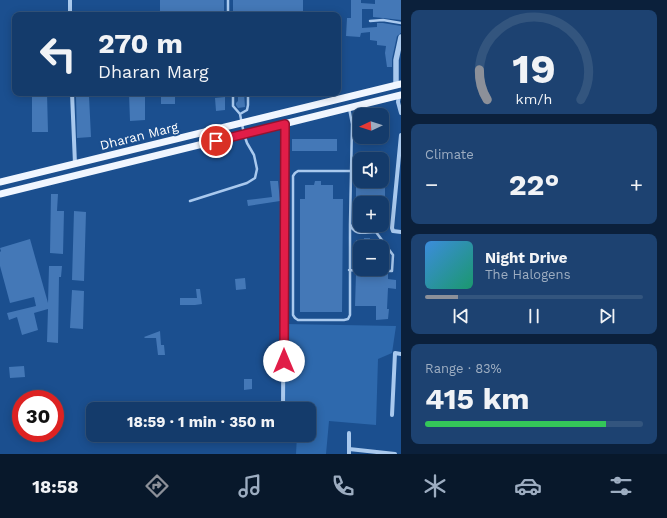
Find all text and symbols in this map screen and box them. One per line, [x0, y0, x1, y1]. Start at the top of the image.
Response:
text: 270 m [98, 27, 183, 60]
icon: left [32, 28, 84, 80]
text: 19 [512, 44, 556, 93]
text: Dharan Marg [98, 61, 209, 82]
text: km/h [516, 91, 552, 107]
north arrow [353, 108, 389, 144]
map controls [353, 108, 389, 276]
street label: Dharan Marg [98, 119, 180, 153]
pin [199, 124, 233, 158]
icon: arrive [205, 130, 227, 152]
text: Climate [425, 147, 474, 162]
button: sound [353, 152, 389, 188]
text: 22° [509, 167, 559, 202]
text: − [425, 172, 438, 197]
text: + [630, 172, 643, 197]
button: + [353, 196, 389, 232]
button: − [353, 240, 389, 276]
text: Night Drive [485, 249, 568, 267]
text: The Halogens [485, 267, 571, 282]
icon: previous [450, 305, 472, 327]
icon: pause [523, 305, 545, 327]
icon: next [596, 305, 618, 327]
position arrow [263, 340, 305, 382]
text: Range · 83% [425, 361, 502, 376]
text: 415 km [425, 381, 530, 416]
speed limit sign: 30 [12, 390, 64, 442]
text: 18:59 · 1 min · 350 m [127, 413, 275, 431]
icon: directions [143, 472, 171, 500]
icon: music [236, 472, 264, 500]
icon: phone [329, 472, 357, 500]
icon: climate [421, 472, 449, 500]
icon: car [514, 472, 542, 500]
icon: filters [607, 472, 635, 500]
text: 18:58 [32, 476, 79, 497]

